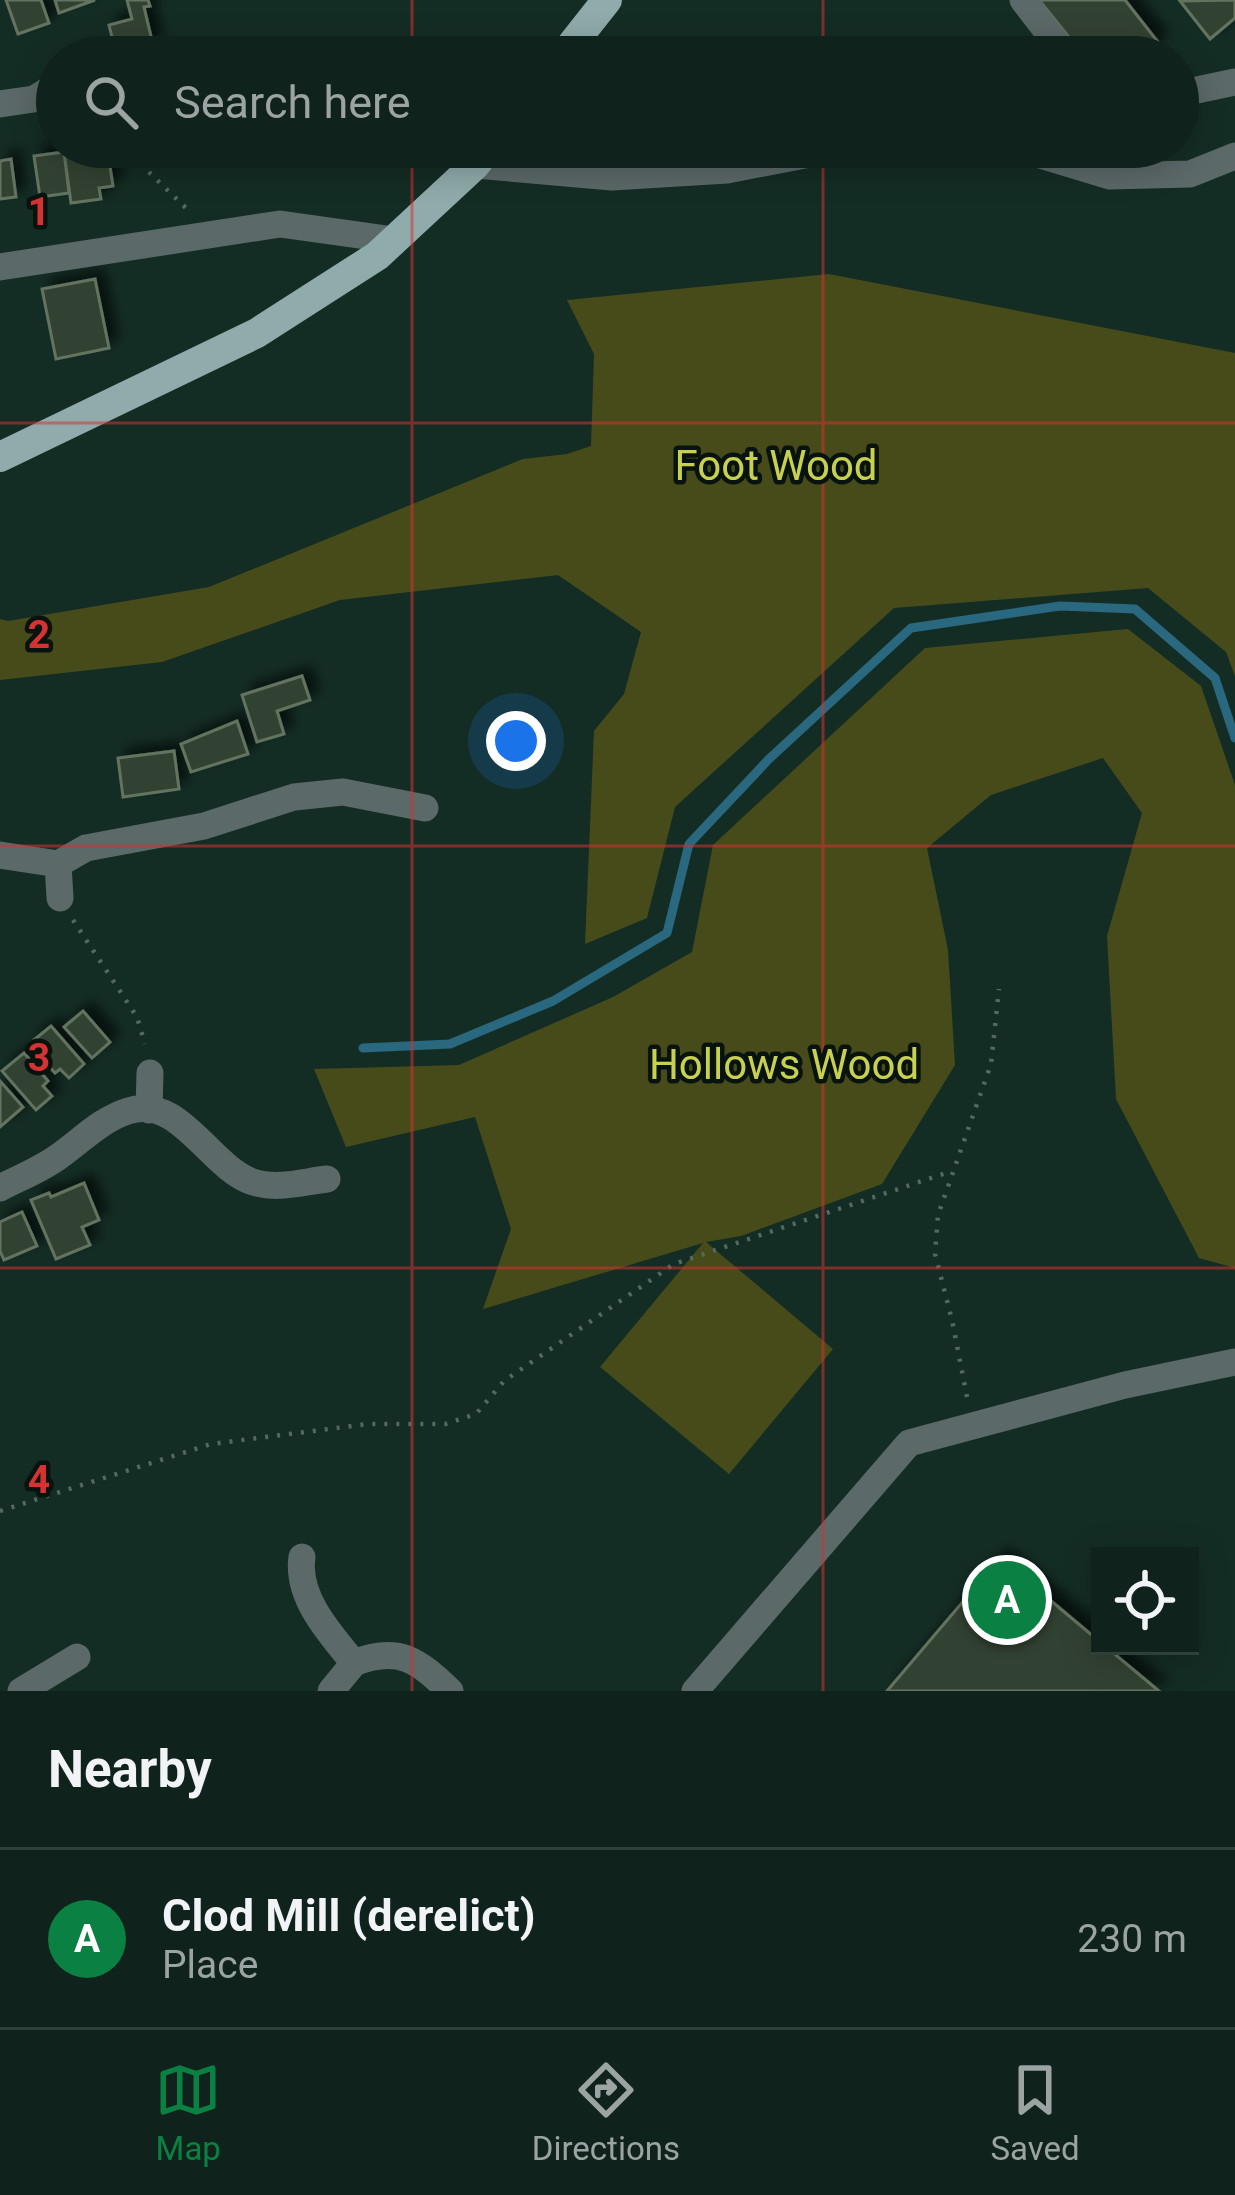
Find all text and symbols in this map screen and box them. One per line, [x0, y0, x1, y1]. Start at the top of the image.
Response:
search box [36, 36, 1199, 168]
icon: search [78, 69, 144, 135]
text: Search here [174, 76, 411, 129]
text: 1 [28, 189, 50, 235]
park label: Foot Wood [674, 441, 878, 490]
text: 2 [28, 612, 50, 658]
your location [486, 711, 546, 771]
text: 3 [28, 1035, 50, 1081]
park label: Hollows Wood [649, 1040, 919, 1089]
text: 4 [28, 1457, 50, 1503]
map controls [1091, 1547, 1199, 1655]
button: locate [1091, 1547, 1199, 1655]
pin: A [968, 1555, 1046, 1645]
text: Nearby [48, 1740, 212, 1799]
text: Clod Mill (derelict) [162, 1889, 536, 1942]
text: A [74, 1916, 100, 1962]
text: 230 m [1077, 1916, 1187, 1962]
text: Place [162, 1942, 258, 1988]
tab: Map [155, 2057, 221, 2168]
tab: Directions [532, 2057, 680, 2168]
tab: Saved [991, 2057, 1080, 2168]

